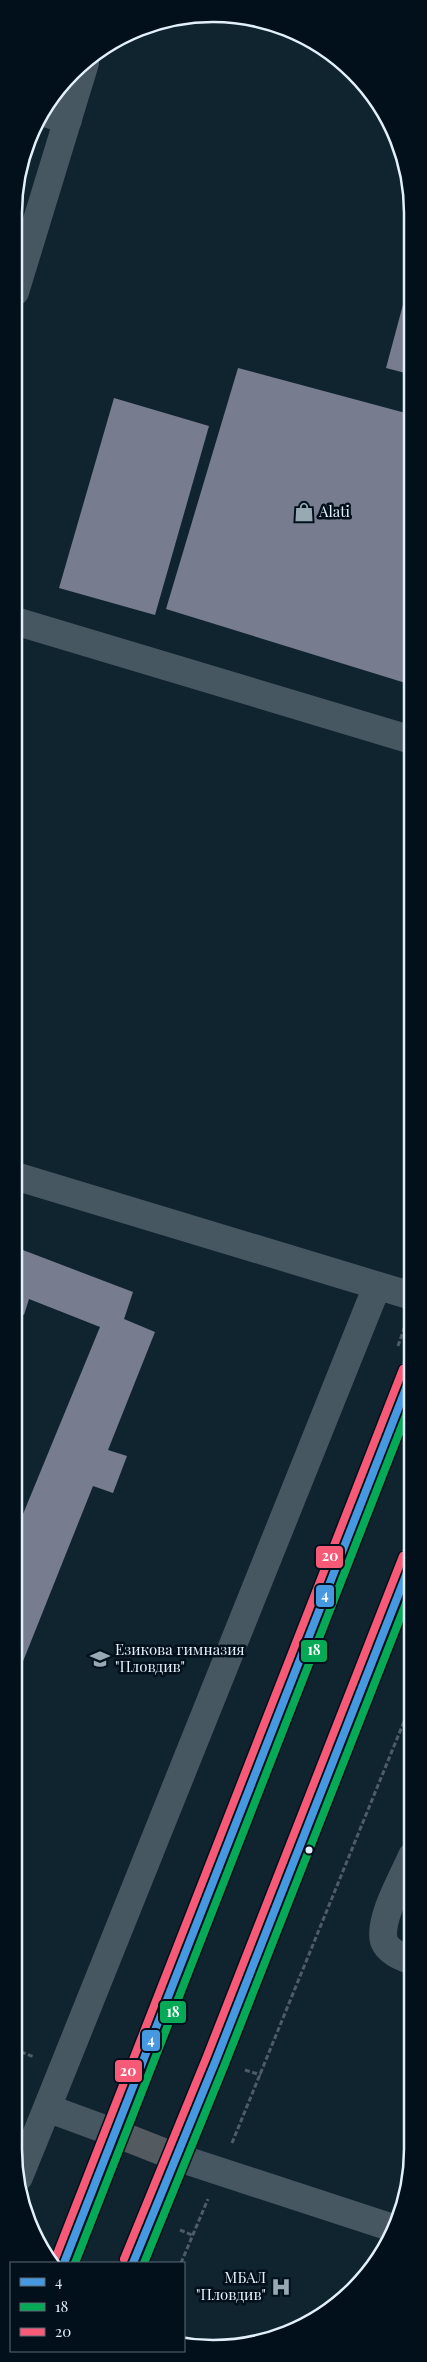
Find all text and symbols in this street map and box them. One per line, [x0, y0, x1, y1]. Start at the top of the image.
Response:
shop icon: Alati [293, 501, 315, 523]
place label: Alati [318, 501, 351, 521]
line badge: 20 [315, 1545, 344, 1569]
text: 20 [322, 1546, 338, 1565]
line badge: 4 [315, 1584, 335, 1608]
text: 4 [321, 1585, 329, 1604]
place label: Езикова гимназия "Пловдив" [115, 1639, 245, 1676]
line badge: 18 [300, 1639, 328, 1663]
text: 18 [307, 1640, 321, 1659]
school or university icon: Езикова гимназия "Пловдив" [89, 1648, 111, 1670]
unlabelled marker [304, 1845, 314, 1855]
line badge: 18 [159, 2000, 187, 2024]
text: 18 [166, 2002, 180, 2021]
line badge: 4 [141, 2029, 161, 2052]
text: 4 [147, 2030, 155, 2049]
line badge: 20 [114, 2059, 143, 2083]
text: 20 [120, 2061, 136, 2080]
legend [10, 2262, 185, 2352]
place label: МБАЛ "Пловдив" [196, 2267, 266, 2304]
text: 4 [55, 2271, 62, 2291]
hospital icon: МБАЛ "Пловдив" [270, 2276, 292, 2298]
text: 18 [55, 2296, 69, 2316]
text: 20 [55, 2321, 71, 2341]

